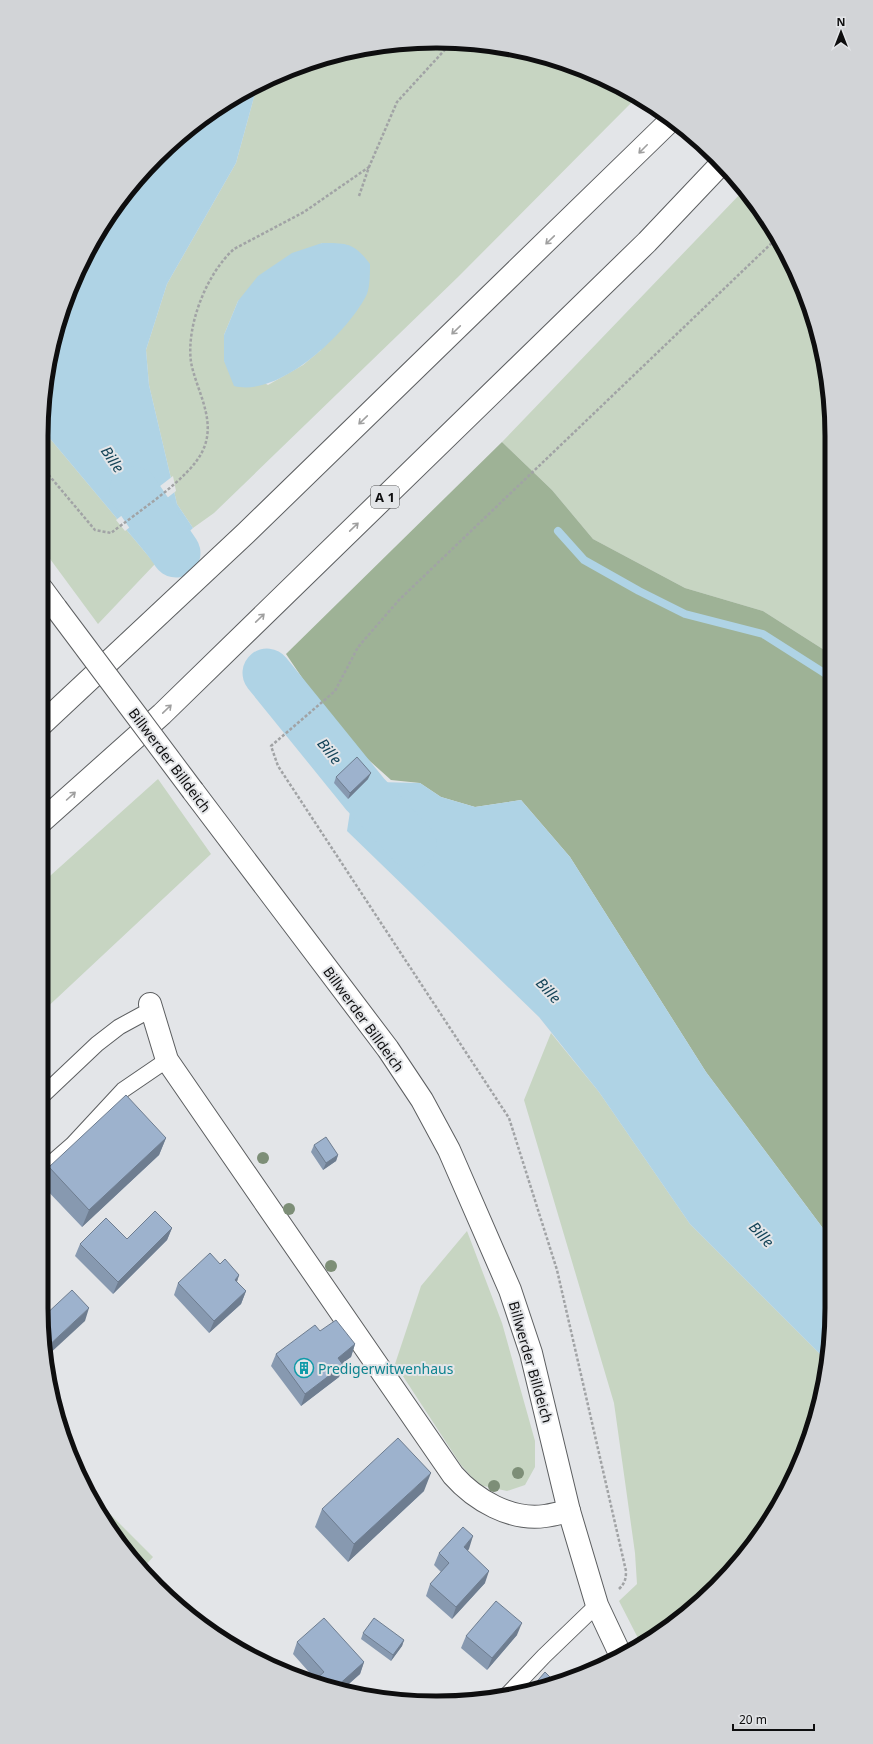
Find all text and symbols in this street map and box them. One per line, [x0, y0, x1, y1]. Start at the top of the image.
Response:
north arrow [821, 12, 861, 52]
text: N [837, 14, 845, 29]
one-way arrow [638, 144, 648, 154]
one-way arrow [545, 235, 555, 244]
one-way arrow [451, 325, 461, 335]
one-way arrow [358, 415, 368, 425]
water label: Bille [97, 442, 129, 477]
road number: A 1 [371, 486, 399, 508]
one-way arrow [349, 523, 359, 532]
one-way arrow [255, 613, 265, 623]
street label: Billwerder Billdeich [125, 704, 215, 816]
one-way arrow [162, 704, 172, 714]
water label: Bille [313, 734, 347, 769]
one-way arrow [65, 791, 76, 800]
street label: Billwerder Billdeich [319, 963, 409, 1075]
water label: Bille [532, 973, 566, 1007]
water label: Bille [745, 1217, 779, 1251]
street label: Billwerder Billdeich [505, 1299, 557, 1425]
building icon: Predigerwitwenhaus [293, 1357, 315, 1379]
place label: Predigerwitwenhaus [318, 1359, 454, 1378]
scale bar [733, 1706, 814, 1732]
text: 20 m [739, 1711, 767, 1728]

